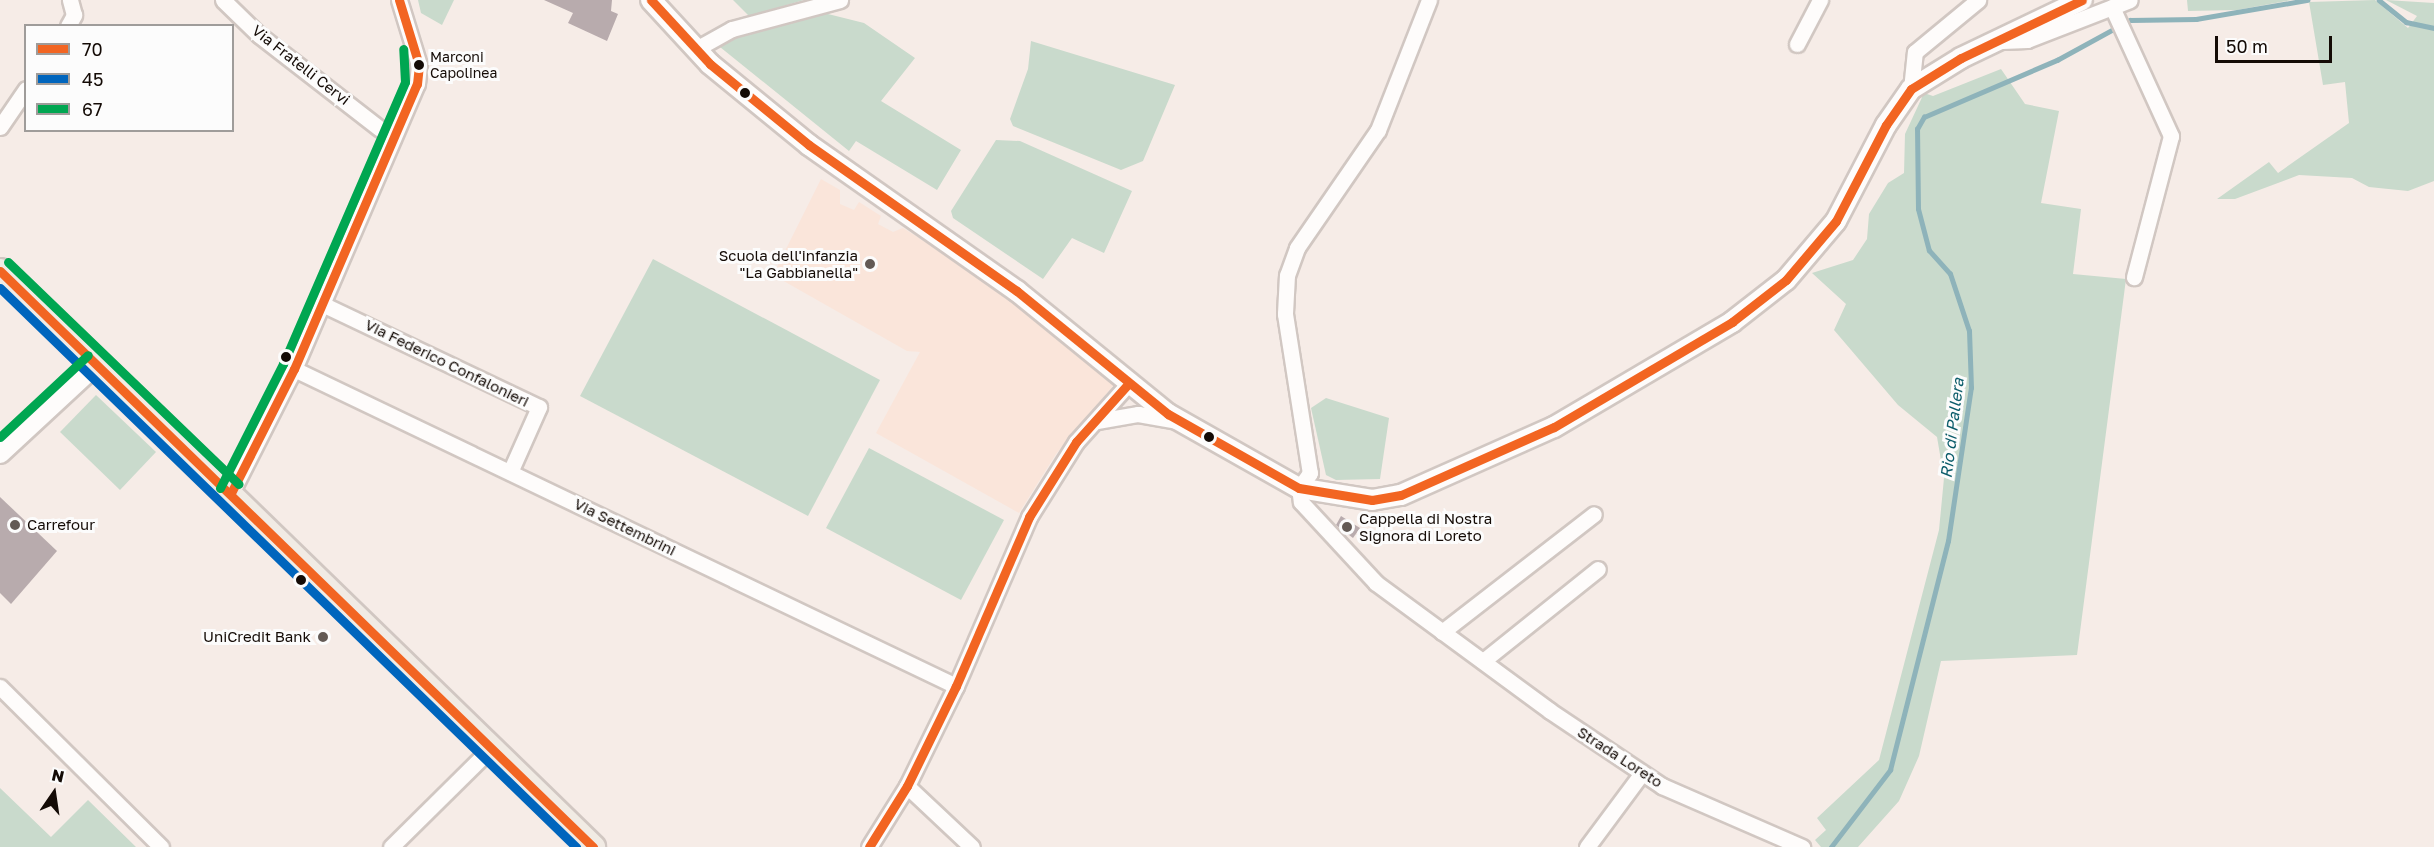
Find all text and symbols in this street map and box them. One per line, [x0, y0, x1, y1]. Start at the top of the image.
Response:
street label: Via Fratelli Cervi [249, 21, 353, 109]
legend [24, 24, 234, 132]
scale bar [2218, 24, 2335, 62]
text: 50 m [2226, 35, 2268, 57]
text: 70 [82, 38, 103, 60]
place label: Marconi Capolinea [430, 49, 497, 82]
marker: Marconi Capolinea [413, 59, 425, 71]
text: 45 [82, 68, 103, 90]
unlabelled marker [739, 87, 751, 99]
text: 67 [82, 98, 102, 120]
place label: Scuola dell'infanzia "La Gabbianella" [719, 246, 858, 281]
marker: Scuola dell'infanzia "La Gabbianella" [863, 257, 877, 271]
street label: Via Federico Confalonieri [362, 315, 532, 411]
unlabelled marker [280, 351, 292, 363]
water label: Rio di Pallera [1936, 377, 1968, 479]
unlabelled marker [1203, 431, 1215, 443]
street label: Via Settembrini [571, 495, 679, 559]
place label: Cappella di Nostra Signora di Loreto [1359, 509, 1492, 544]
place label: Carrefour [27, 516, 95, 534]
marker: Carrefour [8, 518, 22, 532]
marker: Cappella di Nostra Signora di Loreto [1340, 520, 1354, 534]
unlabelled marker [295, 574, 307, 586]
place label: UniCredit Bank [203, 628, 311, 646]
marker: UniCredit Bank [316, 630, 330, 644]
street label: Strada Loreto [1574, 723, 1666, 791]
north arrow [24, 763, 84, 823]
text: N [50, 764, 66, 787]

